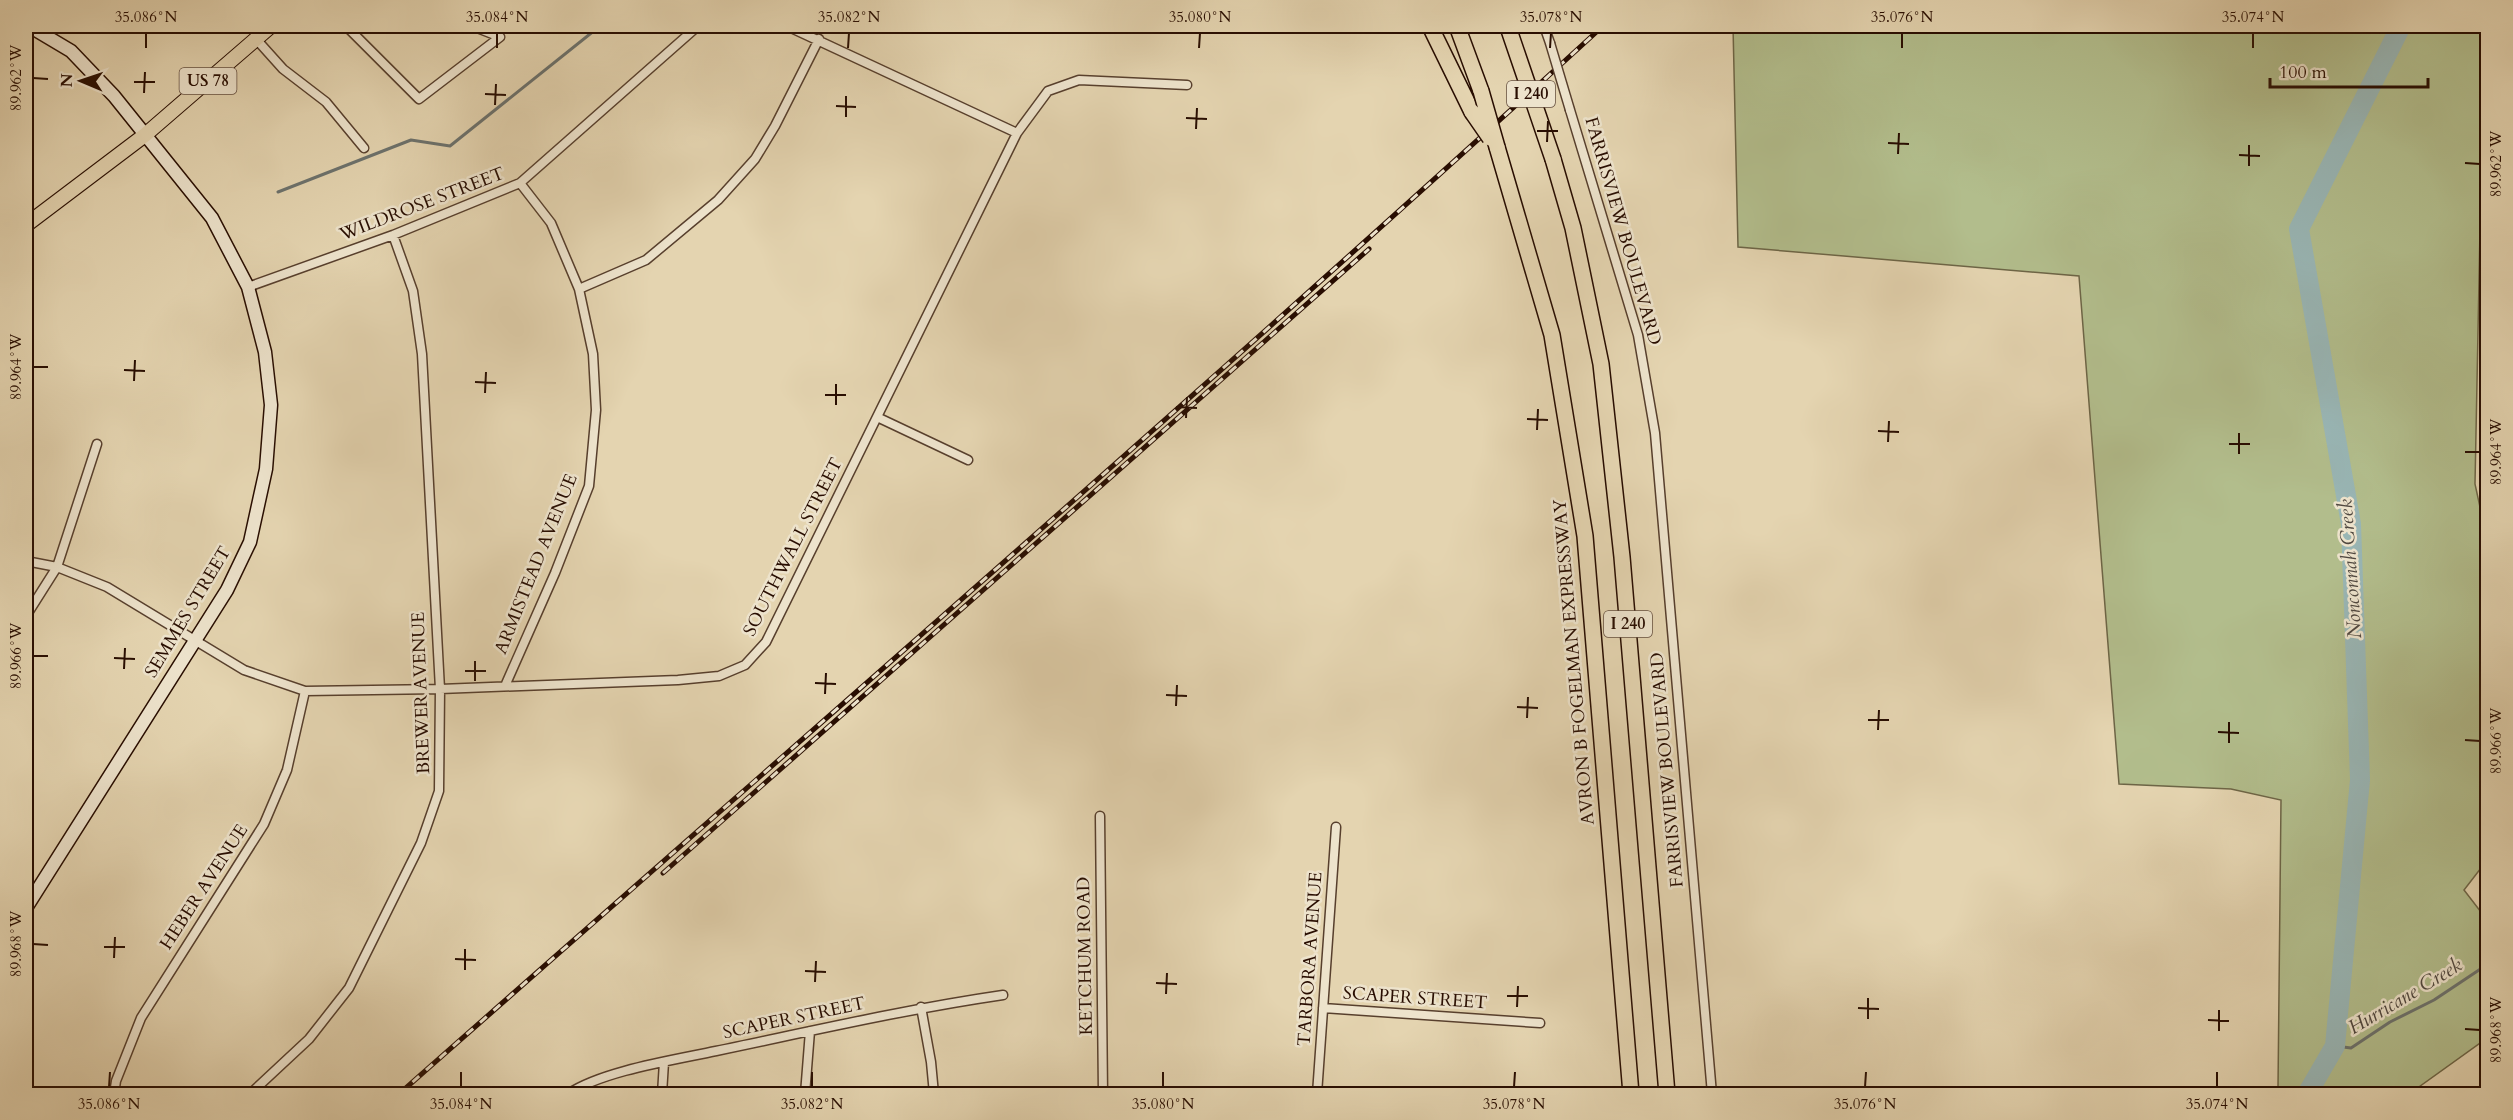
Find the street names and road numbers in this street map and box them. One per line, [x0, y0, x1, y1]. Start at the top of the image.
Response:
road number: US 78 [180, 68, 236, 94]
road number: I 240 [1507, 81, 1555, 107]
street label: FARRISVIEW BOULEVARD [1578, 114, 1668, 348]
street label: WILDROSE STREET [335, 161, 508, 247]
street label: SOUTHWALL STREET [737, 454, 849, 640]
street label: ARMISTEAD AVENUE [488, 470, 584, 658]
street label: AVRON B FOGELMAN EXPRESSWAY [1547, 497, 1601, 826]
street label: SEMMES STREET [139, 542, 237, 682]
street label: BREWER AVENUE [406, 611, 436, 775]
road number: I 240 [1604, 611, 1652, 637]
street label: FARRISVIEW BOULEVARD [1644, 651, 1690, 889]
street label: HEBER AVENUE [154, 819, 254, 955]
street label: TARBORA AVENUE [1291, 871, 1329, 1047]
street label: KETCHUM ROAD [1071, 877, 1099, 1035]
street label: SCAPER STREET [1342, 980, 1488, 1016]
street label: SCAPER STREET [721, 991, 867, 1045]

